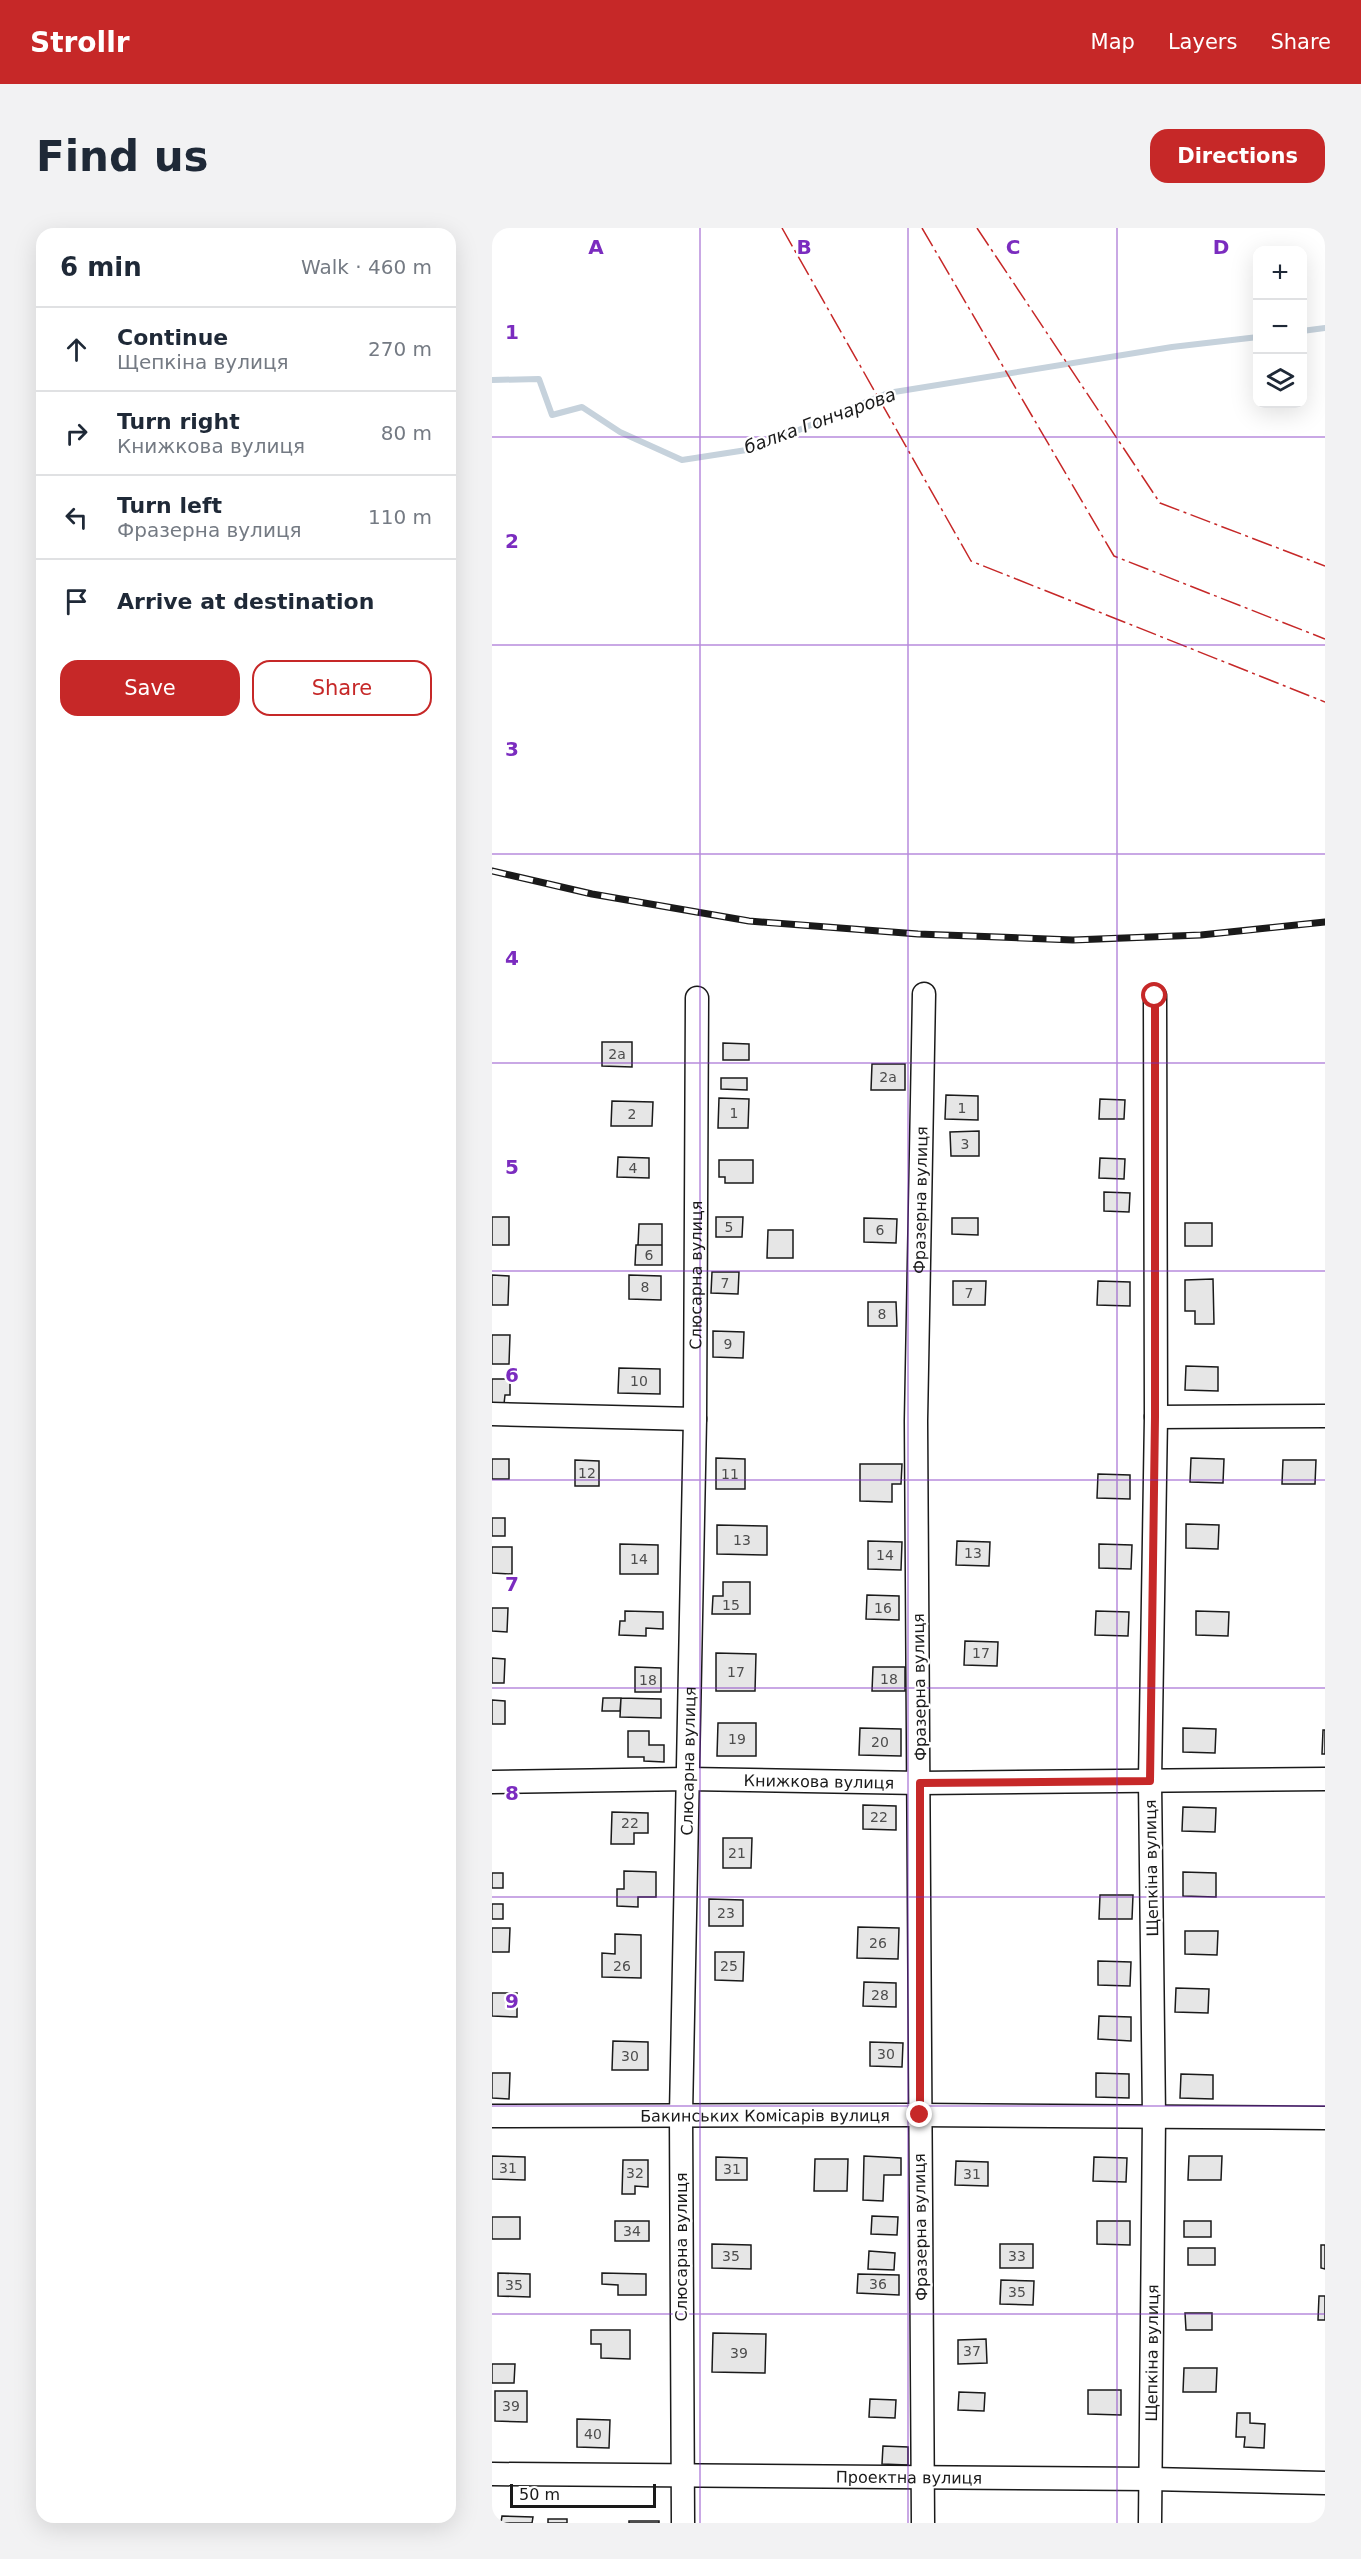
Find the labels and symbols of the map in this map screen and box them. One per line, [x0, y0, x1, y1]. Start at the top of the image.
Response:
text: A [588, 235, 604, 259]
text: B [796, 235, 812, 259]
text: C [1006, 235, 1020, 259]
text: D [1213, 235, 1229, 259]
text: 1 [505, 320, 519, 344]
water label: балка Гончарова [741, 383, 899, 458]
text: 2 [505, 529, 519, 553]
text: 3 [505, 737, 519, 761]
text: 4 [505, 946, 519, 970]
route start [1141, 982, 1167, 1008]
house number: 2а [608, 1046, 626, 1062]
house number: 2а [879, 1069, 897, 1085]
house number: 1 [958, 1100, 966, 1116]
house number: 1 [730, 1105, 738, 1121]
house number: 2 [628, 1106, 636, 1122]
street label: Фразерна вулиця [910, 1126, 932, 1274]
house number: 3 [961, 1136, 969, 1152]
text: 5 [505, 1155, 519, 1179]
house number: 4 [629, 1160, 638, 1176]
street label: Слюсарна вулиця [686, 1201, 706, 1350]
house number: 5 [725, 1219, 733, 1235]
house number: 6 [876, 1222, 885, 1238]
house number: 6 [645, 1247, 654, 1263]
house number: 7 [721, 1275, 729, 1291]
house number: 8 [641, 1279, 649, 1295]
house number: 7 [965, 1285, 973, 1301]
house number: 8 [878, 1306, 886, 1322]
house number: 9 [724, 1336, 732, 1352]
text: 6 [505, 1363, 519, 1387]
house number: 10 [630, 1373, 648, 1389]
house number: 12 [578, 1465, 596, 1481]
house number: 11 [721, 1466, 739, 1482]
house number: 13 [733, 1532, 751, 1548]
house number: 13 [964, 1545, 982, 1561]
house number: 14 [876, 1547, 894, 1563]
house number: 14 [630, 1551, 648, 1567]
text: 7 [505, 1572, 519, 1596]
house number: 15 [722, 1597, 740, 1613]
house number: 16 [874, 1600, 892, 1616]
street label: Фразерна вулиця [909, 1613, 930, 1761]
house number: 17 [972, 1645, 990, 1661]
house number: 17 [727, 1664, 745, 1680]
house number: 18 [880, 1671, 898, 1687]
house number: 18 [639, 1672, 657, 1688]
street label: Слюсарна вулиця [678, 1686, 700, 1836]
house number: 19 [728, 1731, 746, 1747]
house number: 20 [871, 1734, 889, 1750]
street label: Книжкова вулиця [744, 1771, 894, 1793]
text: 8 [505, 1781, 519, 1805]
street label: Щепкіна вулиця [1141, 1799, 1162, 1937]
house number: 22 [870, 1809, 888, 1825]
house number: 22 [621, 1815, 639, 1831]
house number: 21 [728, 1845, 746, 1861]
house number: 23 [717, 1905, 735, 1921]
house number: 26 [869, 1935, 887, 1951]
house number: 26 [613, 1958, 631, 1974]
house number: 25 [720, 1958, 738, 1974]
house number: 28 [871, 1987, 889, 2003]
text: 9 [505, 1989, 519, 2013]
house number: 30 [877, 2046, 895, 2062]
house number: 30 [621, 2048, 639, 2064]
route end [906, 2101, 932, 2127]
street label: Бакинських Комісарів вулиця [640, 2106, 890, 2126]
street label: Фразерна вулиця [910, 2153, 931, 2301]
house number: 31 [499, 2160, 517, 2176]
house number: 31 [723, 2161, 741, 2177]
house number: 32 [626, 2165, 644, 2181]
house number: 31 [963, 2166, 981, 2182]
street label: Слюсарна вулиця [672, 2172, 691, 2322]
house number: 34 [623, 2223, 641, 2239]
house number: 35 [722, 2248, 740, 2264]
house number: 33 [1008, 2248, 1026, 2264]
house number: 36 [869, 2276, 887, 2292]
house number: 35 [505, 2277, 523, 2293]
house number: 35 [1008, 2284, 1026, 2300]
street label: Щепкіна вулиця [1142, 2284, 1162, 2422]
house number: 37 [963, 2343, 981, 2359]
house number: 39 [730, 2345, 748, 2361]
house number: 39 [502, 2398, 520, 2414]
house number: 40 [584, 2426, 602, 2442]
street label: Проектна вулиця [836, 2468, 982, 2488]
scale bar [510, 2481, 656, 2508]

